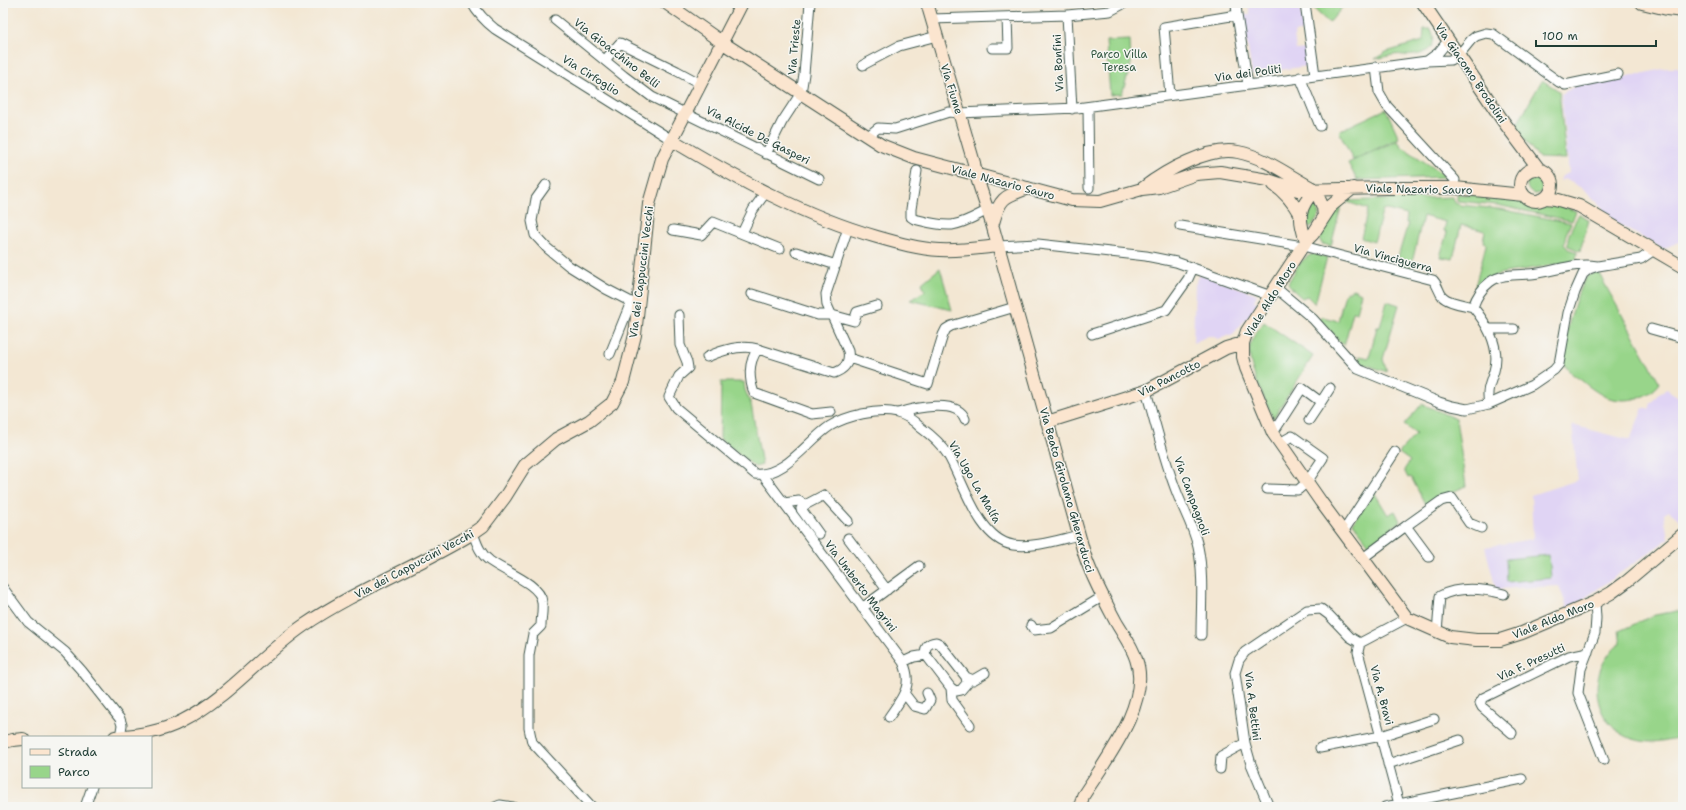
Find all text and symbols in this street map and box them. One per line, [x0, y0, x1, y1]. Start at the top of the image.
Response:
street label: Via Gioacchino Belli [571, 15, 663, 92]
street label: Via Trieste [785, 18, 804, 76]
street label: Via Giacomo Brodolini [1431, 20, 1510, 126]
scale bar [1536, 22, 1656, 48]
text: 100 m [1542, 28, 1578, 44]
street label: Via Bonfini [1049, 34, 1067, 92]
park label: Parco Villa Teresa [1091, 47, 1147, 75]
street label: Via Cirfoglio [559, 52, 623, 99]
street label: Via dei Politi [1214, 61, 1282, 86]
street label: Via Fiume [937, 62, 966, 116]
street label: Via Alcide De Gasperi [703, 103, 812, 168]
street label: Viale Nazario Sauro [949, 161, 1057, 204]
street label: Viale Nazario Sauro [1365, 181, 1473, 198]
street label: Via dei Cappuccini Vecchi [626, 205, 657, 339]
street label: Via Vinciguerra [1352, 241, 1434, 276]
street label: Viale Aldo Moro [1241, 258, 1300, 340]
street label: Via Pancotto [1136, 356, 1203, 401]
street label: Via Beato Girolamo Gherarducci [1036, 406, 1097, 574]
street label: Via Ugo La Malfa [945, 438, 1004, 526]
street label: Via Campagnoli [1170, 455, 1213, 538]
street label: Via dei Cappuccini Vecchi [352, 527, 477, 602]
street label: Via Umberto Magrini [821, 537, 900, 635]
street label: Viale Aldo Moro [1510, 596, 1597, 643]
street label: Via F. Presutti [1495, 640, 1568, 685]
street label: Via A. Bravi [1366, 663, 1397, 727]
street label: Via A. Bettini [1241, 671, 1264, 741]
legend [22, 736, 152, 788]
text: Strada [58, 744, 98, 760]
text: Parco [58, 764, 90, 780]

